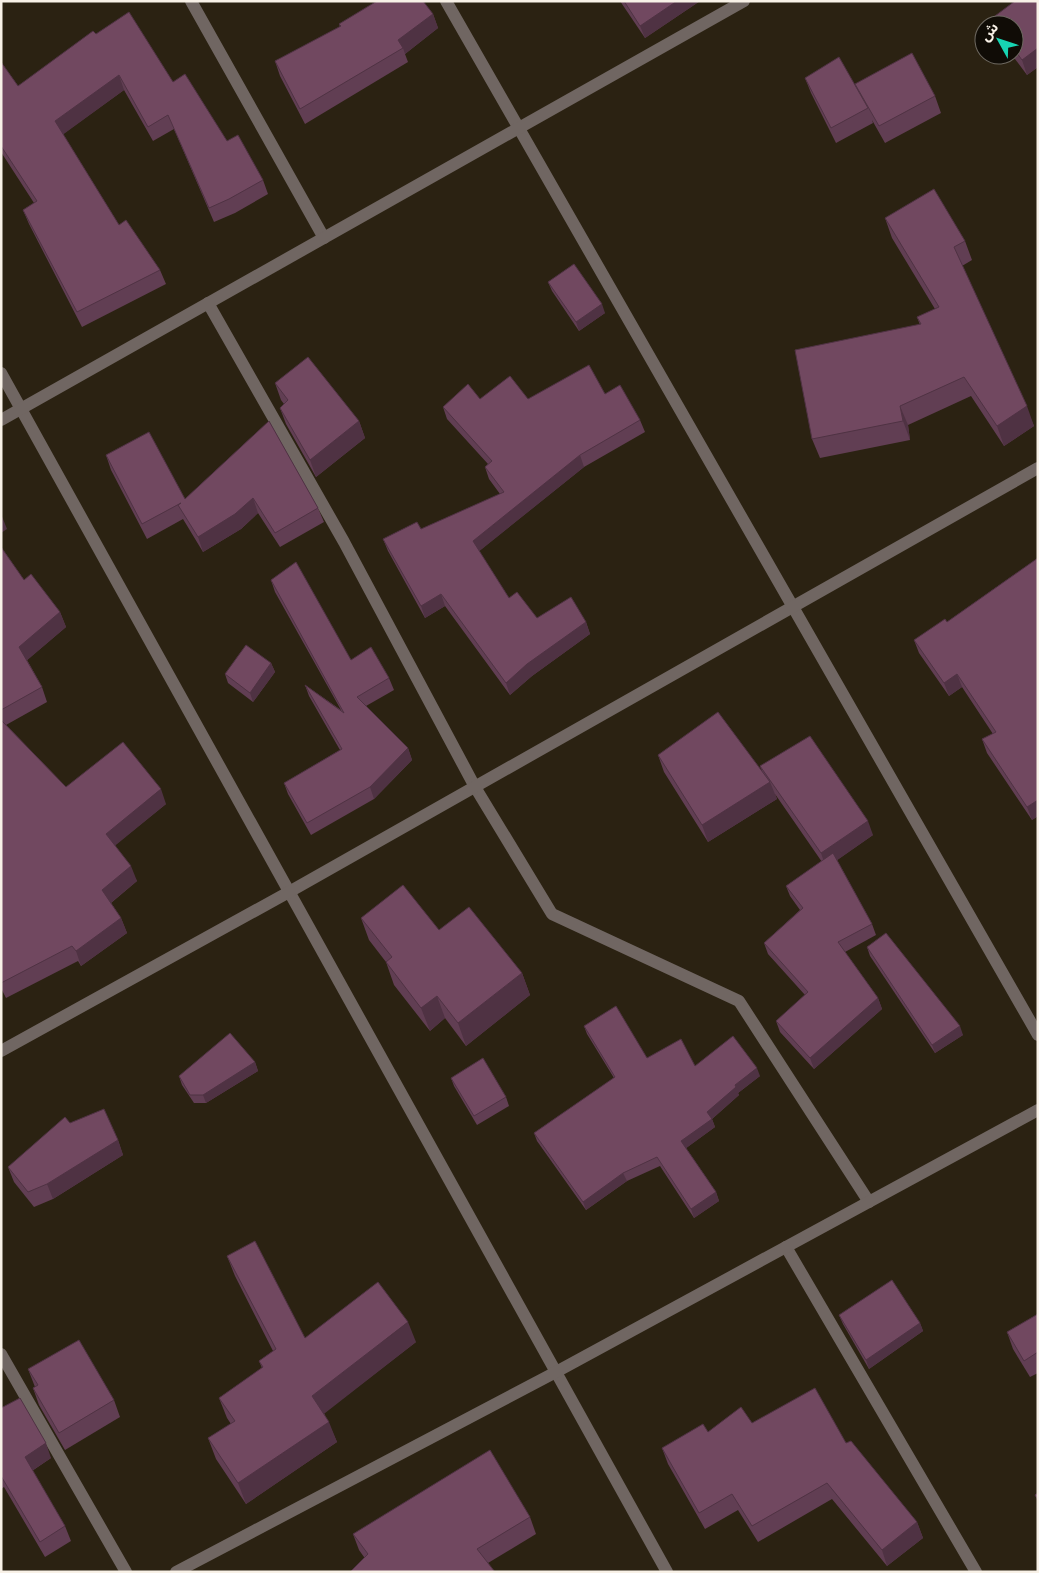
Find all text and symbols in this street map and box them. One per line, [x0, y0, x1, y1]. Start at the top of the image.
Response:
north arrow [974, 15, 1024, 65]
text: ش [976, 19, 1002, 45]

